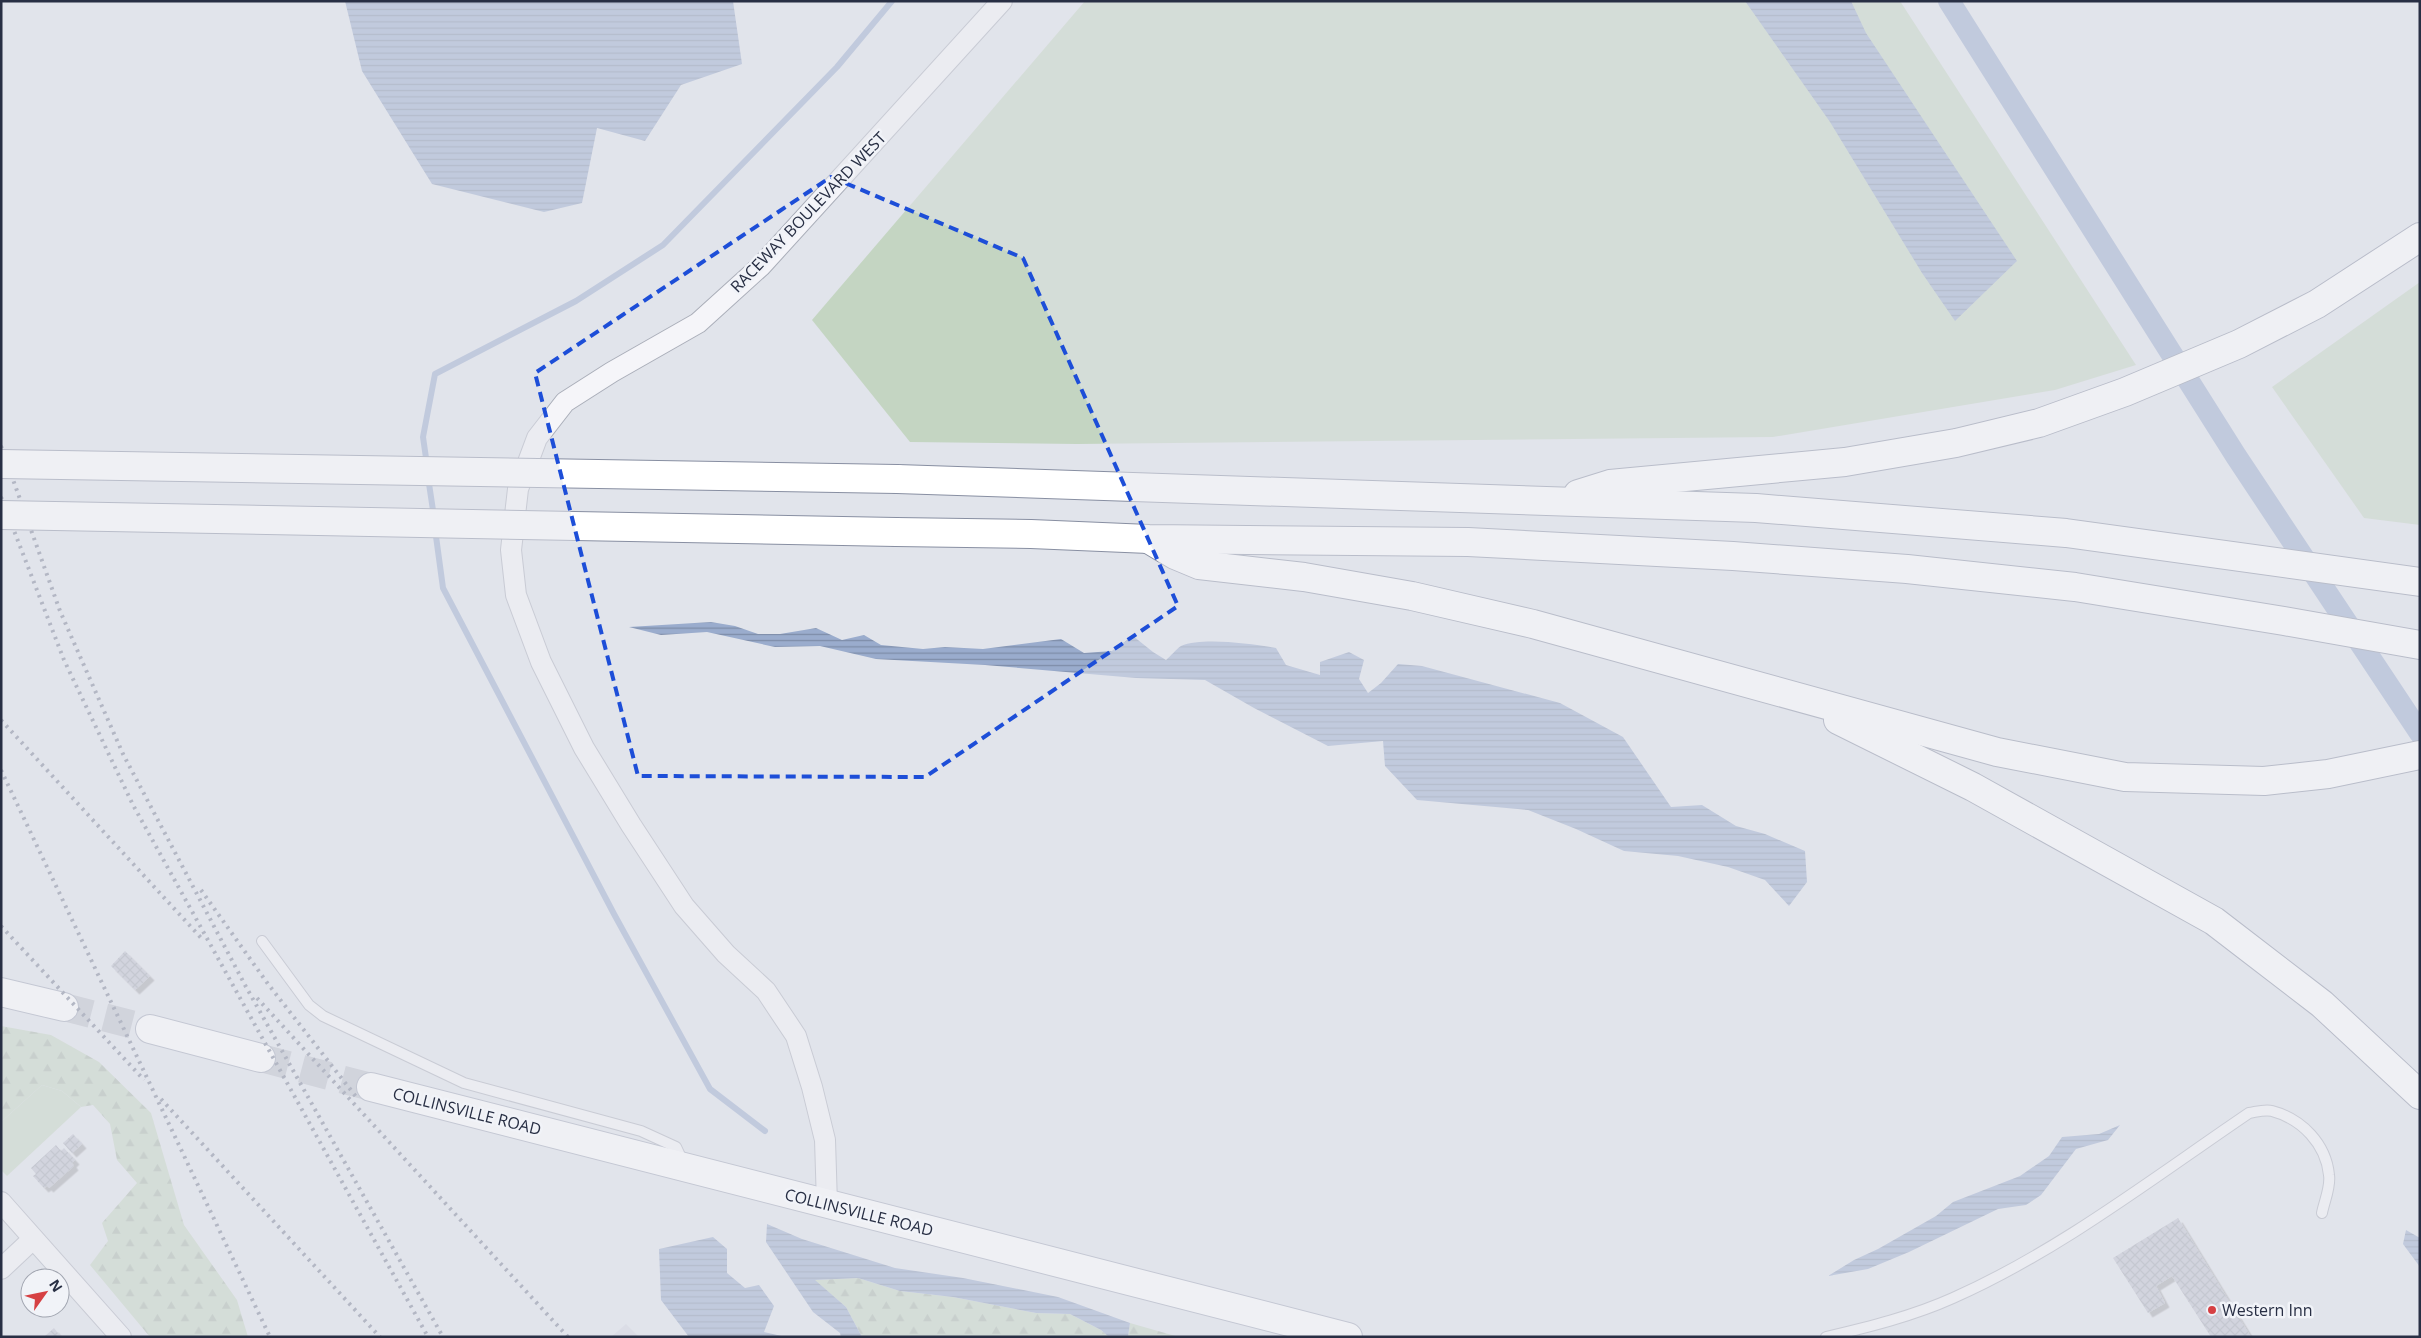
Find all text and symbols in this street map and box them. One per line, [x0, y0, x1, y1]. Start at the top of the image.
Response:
street label: RACEWAY BOULEVARD WEST [725, 127, 891, 297]
street label: COLLINSVILLE ROAD [390, 1082, 544, 1140]
street label: COLLINSVILLE ROAD [782, 1183, 936, 1241]
north arrow [20, 1268, 70, 1318]
text: N [45, 1276, 67, 1296]
place label: Western Inn [2222, 1299, 2313, 1321]
marker: Western Inn [2206, 1304, 2218, 1316]

